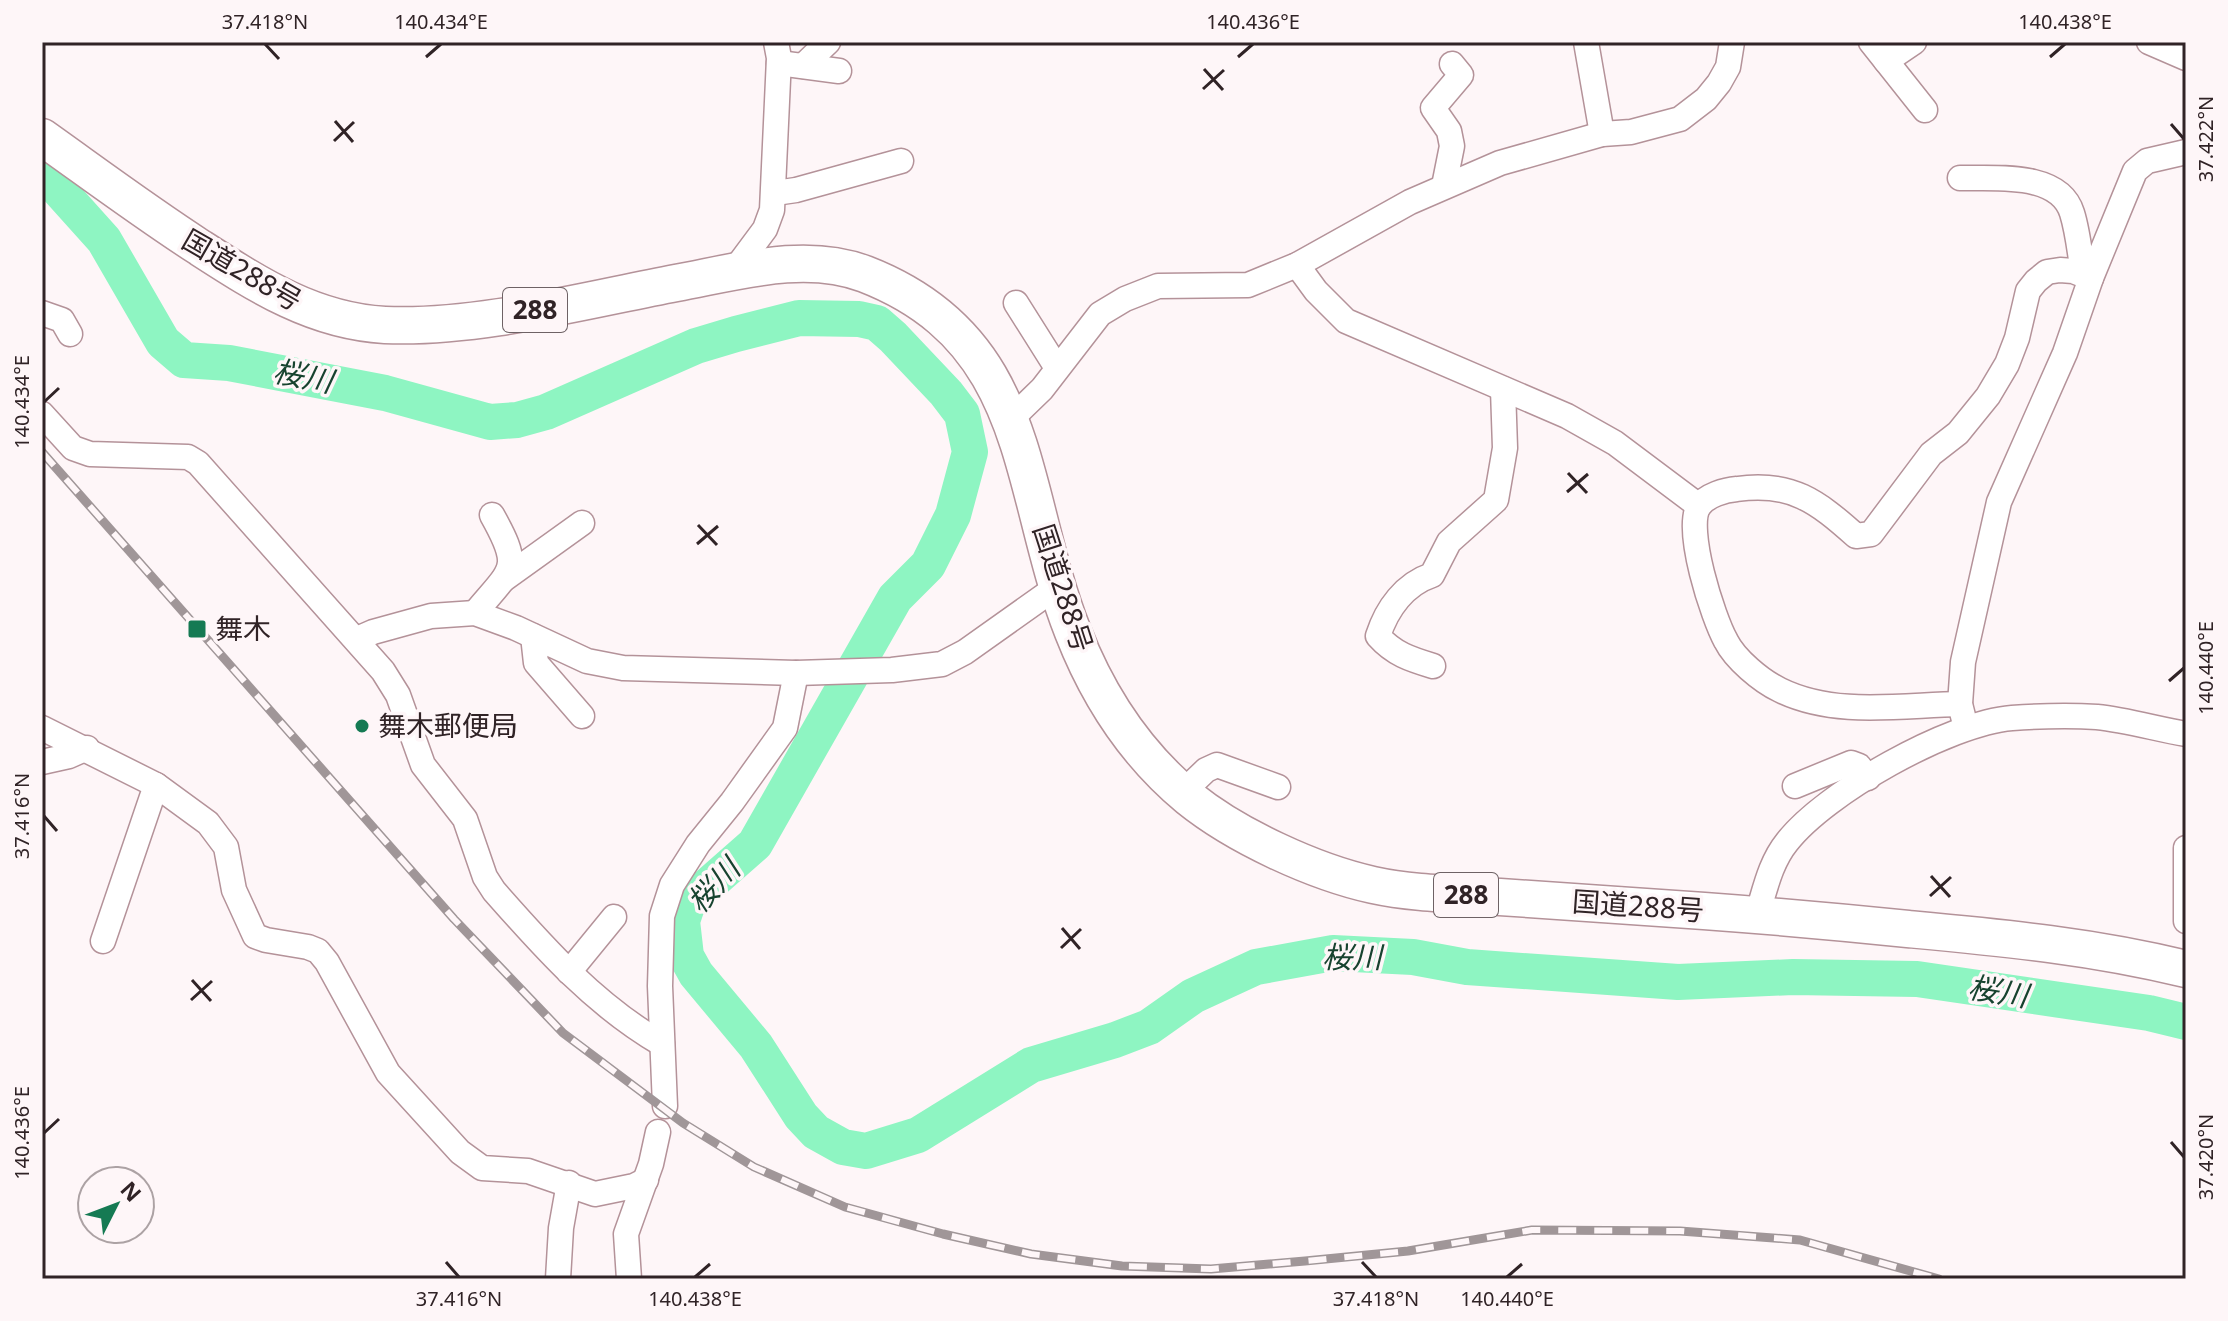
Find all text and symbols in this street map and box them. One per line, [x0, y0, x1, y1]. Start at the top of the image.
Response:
text: 37.418°N [222, 8, 308, 35]
text: 140.434°E [394, 8, 488, 35]
text: 140.436°E [1206, 8, 1300, 35]
text: 140.438°E [2018, 8, 2112, 35]
text: 37.422°N [2192, 96, 2219, 182]
street label: 国道288号 [176, 220, 309, 319]
road number: 288 [503, 288, 567, 332]
water label: 桜川 [270, 350, 340, 402]
text: 140.434°E [8, 355, 35, 449]
street label: 国道288号 [1025, 519, 1102, 656]
place label: 舞木 [215, 609, 271, 647]
marker: 舞木 [186, 618, 208, 640]
text: 140.440°E [2192, 621, 2219, 715]
place label: 舞木郵便局 [378, 706, 518, 744]
marker: 舞木郵便局 [353, 717, 371, 735]
text: 37.416°N [8, 773, 35, 859]
water label: 桜川 [677, 847, 750, 921]
road number: 288 [1434, 873, 1498, 917]
street label: 国道288号 [1571, 881, 1705, 929]
water label: 桜川 [1322, 936, 1385, 977]
water label: 桜川 [1965, 966, 2034, 1016]
text: 140.436°E [8, 1086, 35, 1180]
text: 37.420°N [2192, 1114, 2219, 1200]
north arrow [76, 1165, 156, 1245]
text: N [114, 1174, 149, 1208]
text: 37.416°N [416, 1285, 502, 1312]
text: 140.438°E [648, 1285, 742, 1312]
text: 37.418°N [1333, 1285, 1419, 1312]
text: 140.440°E [1460, 1285, 1554, 1312]

